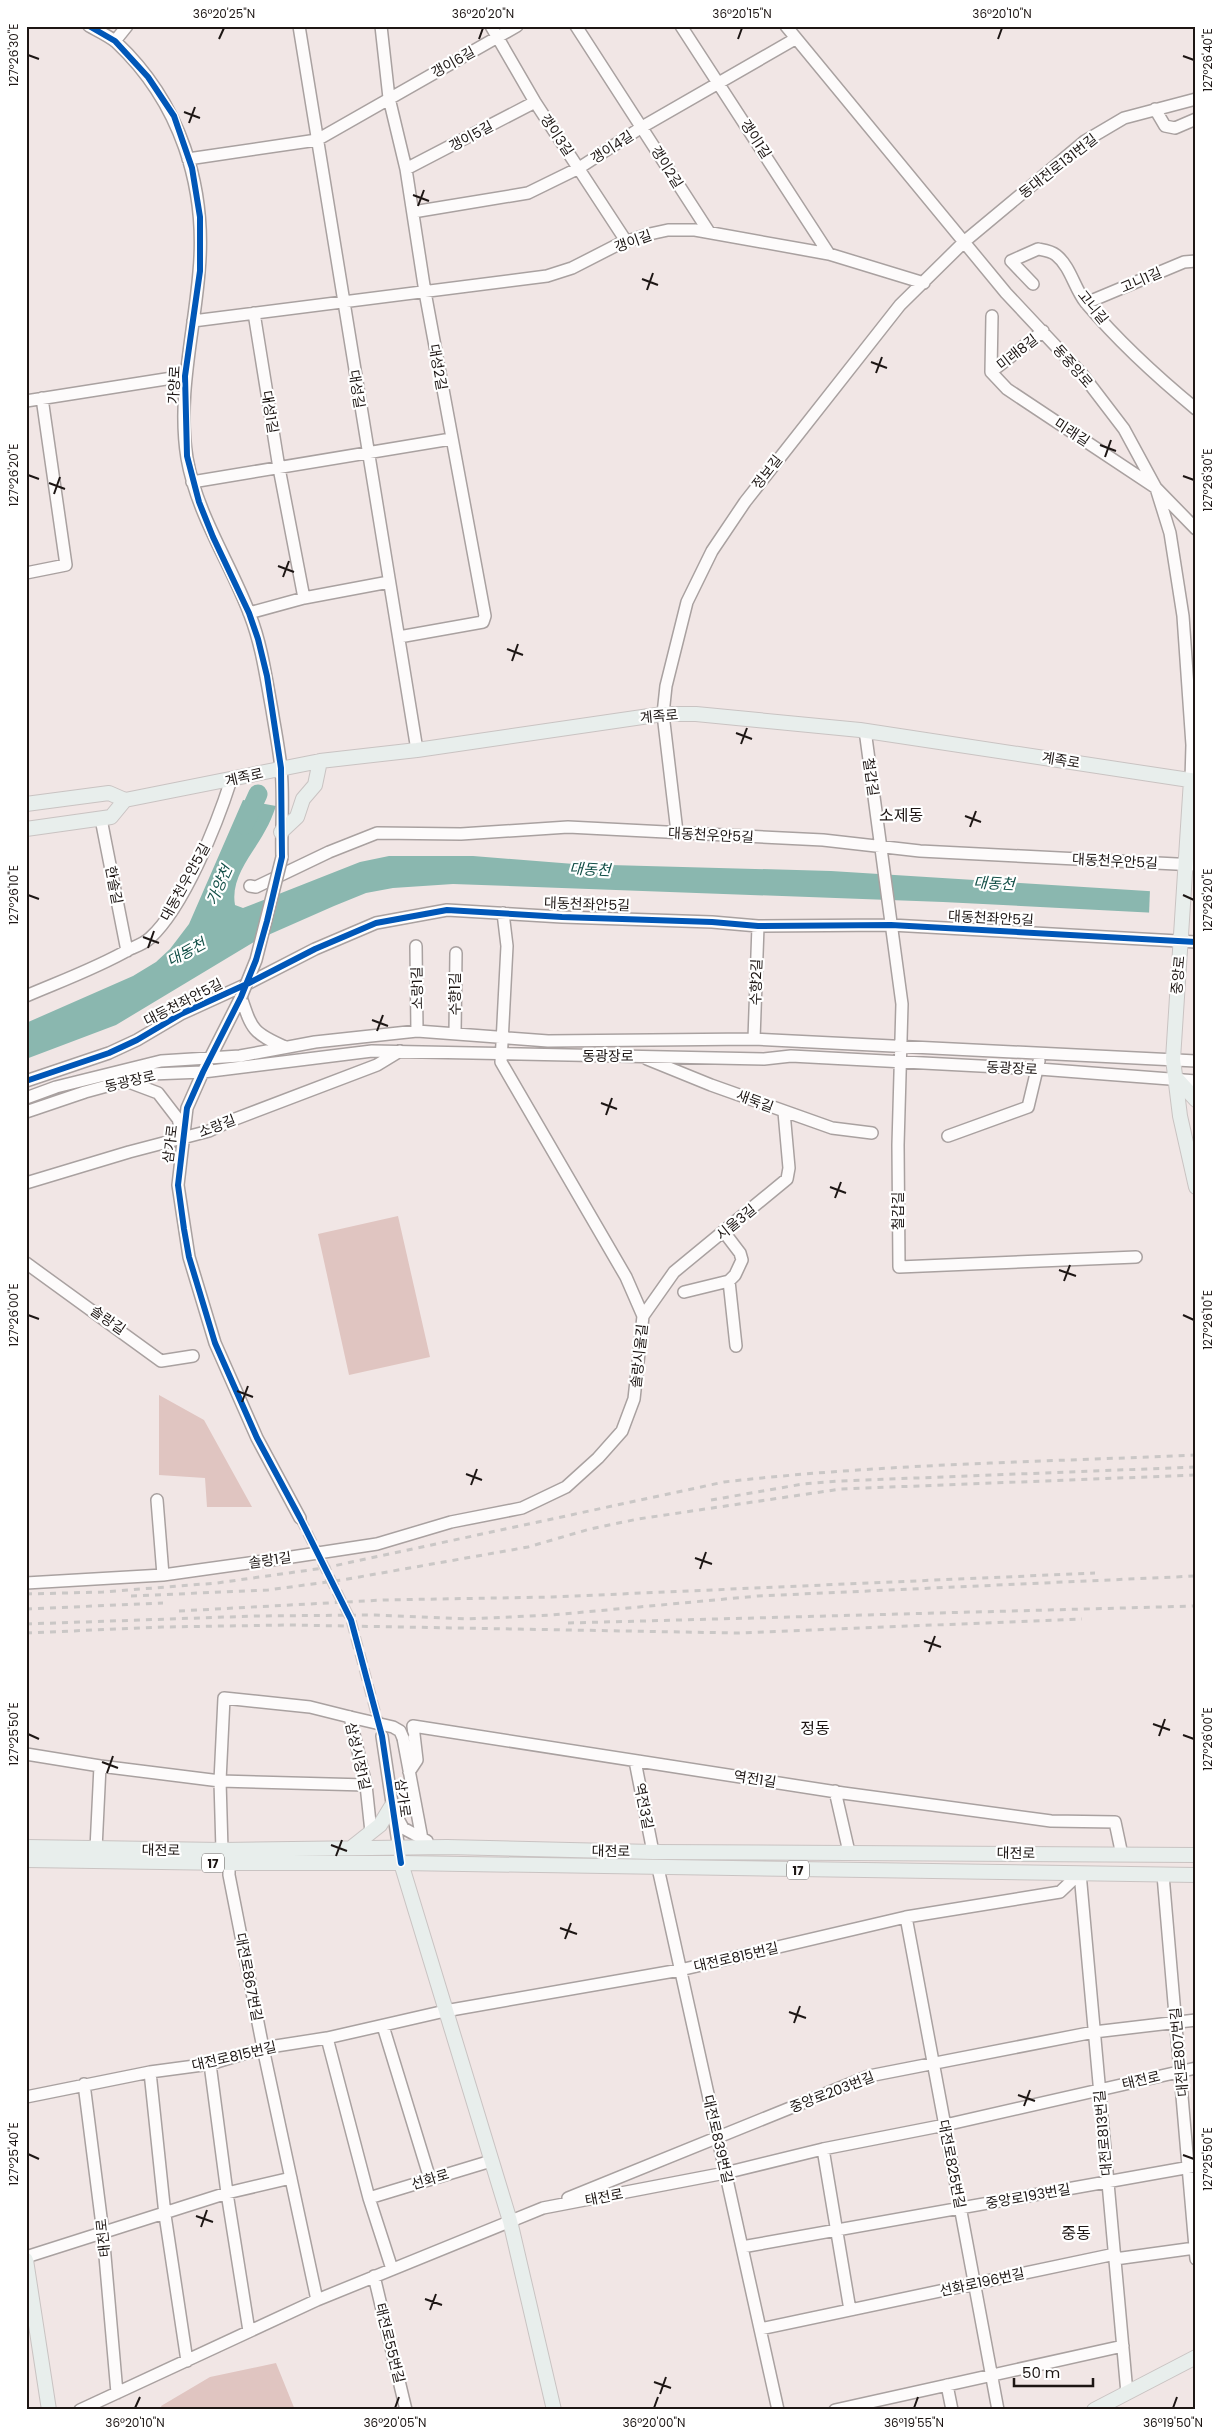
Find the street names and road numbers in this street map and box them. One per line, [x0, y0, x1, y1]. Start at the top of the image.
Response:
street label: 갱이6길 [427, 42, 479, 82]
street label: 갱이3길 [536, 110, 578, 160]
street label: 갱이1길 [736, 115, 776, 163]
street label: 갱이5길 [445, 116, 497, 156]
street label: 갱이4길 [587, 126, 637, 168]
street label: 동대전로131번길 [1015, 129, 1101, 203]
street label: 갱이2길 [646, 142, 688, 192]
street label: 갱이길 [611, 225, 655, 257]
street label: 고니1길 [1117, 262, 1165, 298]
street label: 고니길 [1073, 286, 1113, 328]
street label: 미래8길 [992, 330, 1042, 374]
street label: 동중앙로 [1049, 340, 1098, 392]
street label: 대성2길 [424, 342, 452, 392]
street label: 가양로 [163, 365, 185, 405]
street label: 대성길 [344, 368, 370, 410]
street label: 대성1길 [257, 389, 283, 435]
street label: 미래길 [1050, 413, 1094, 451]
street label: 정보길 [747, 451, 787, 493]
street label: 계족로 [639, 704, 679, 728]
street label: 계족로 [1040, 747, 1082, 773]
street label: 철갑길 [858, 756, 884, 798]
street label: 계족로 [223, 763, 265, 791]
street label: 대동천우안5길 [667, 823, 755, 847]
street label: 대동천우안5길 [155, 840, 215, 924]
street label: 대동천우안5길 [1071, 849, 1159, 873]
street label: 한솔길 [100, 864, 128, 906]
street label: 대동천좌안5길 [544, 893, 630, 915]
street label: 대동천좌안5길 [947, 906, 1035, 930]
street label: 중앙로 [1166, 955, 1190, 995]
street label: 수향2길 [745, 958, 767, 1006]
street label: 소랑1길 [407, 966, 427, 1010]
street label: 수향1길 [445, 972, 465, 1016]
street label: 대동천좌안5길 [140, 974, 226, 1030]
street label: 동광장로 [582, 1046, 634, 1066]
street label: 동광장로 [986, 1057, 1038, 1079]
street label: 동광장로 [103, 1065, 157, 1097]
street label: 새둑길 [733, 1085, 777, 1117]
street label: 소랑길 [195, 1110, 239, 1142]
street label: 삼가로 [158, 1123, 182, 1164]
street label: 철갑길 [888, 1192, 908, 1230]
street label: 시울3길 [711, 1199, 761, 1245]
street label: 솔랑길 [86, 1301, 130, 1339]
street label: 솔랑시울길 [626, 1323, 652, 1389]
street label: 솔랑1길 [247, 1547, 293, 1573]
street label: 삼성시장1길 [341, 1720, 375, 1792]
street label: 역전1길 [732, 1766, 778, 1792]
street label: 삼가로 [390, 1777, 416, 1819]
street label: 역전3길 [630, 1781, 658, 1831]
street label: 대전로 [142, 1840, 181, 1860]
street label: 대전로 [592, 1841, 631, 1861]
street label: 대전로 [997, 1843, 1036, 1863]
road number: 17 [202, 1854, 224, 1872]
road number: 17 [787, 1860, 809, 1880]
street label: 대전로867번길 [231, 1931, 267, 2023]
street label: 대전로815번길 [692, 1938, 780, 1976]
street label: 대전로807번길 [1165, 2006, 1193, 2098]
street label: 대전로815번길 [190, 2037, 278, 2075]
street label: 태전로 [1120, 2066, 1162, 2094]
street label: 중앙로203번길 [787, 2067, 877, 2117]
street label: 대전로813번길 [1089, 2089, 1117, 2177]
street label: 대전로839번길 [698, 2093, 738, 2185]
street label: 대전로825번길 [934, 2118, 970, 2210]
street label: 선화로 [409, 2164, 452, 2194]
street label: 중앙로193번길 [984, 2179, 1072, 2213]
street label: 태전로 [583, 2183, 625, 2211]
street label: 태전로 [91, 2218, 115, 2258]
street label: 선화로196번길 [938, 2263, 1026, 2301]
street label: 태전로55번길 [370, 2301, 410, 2385]

